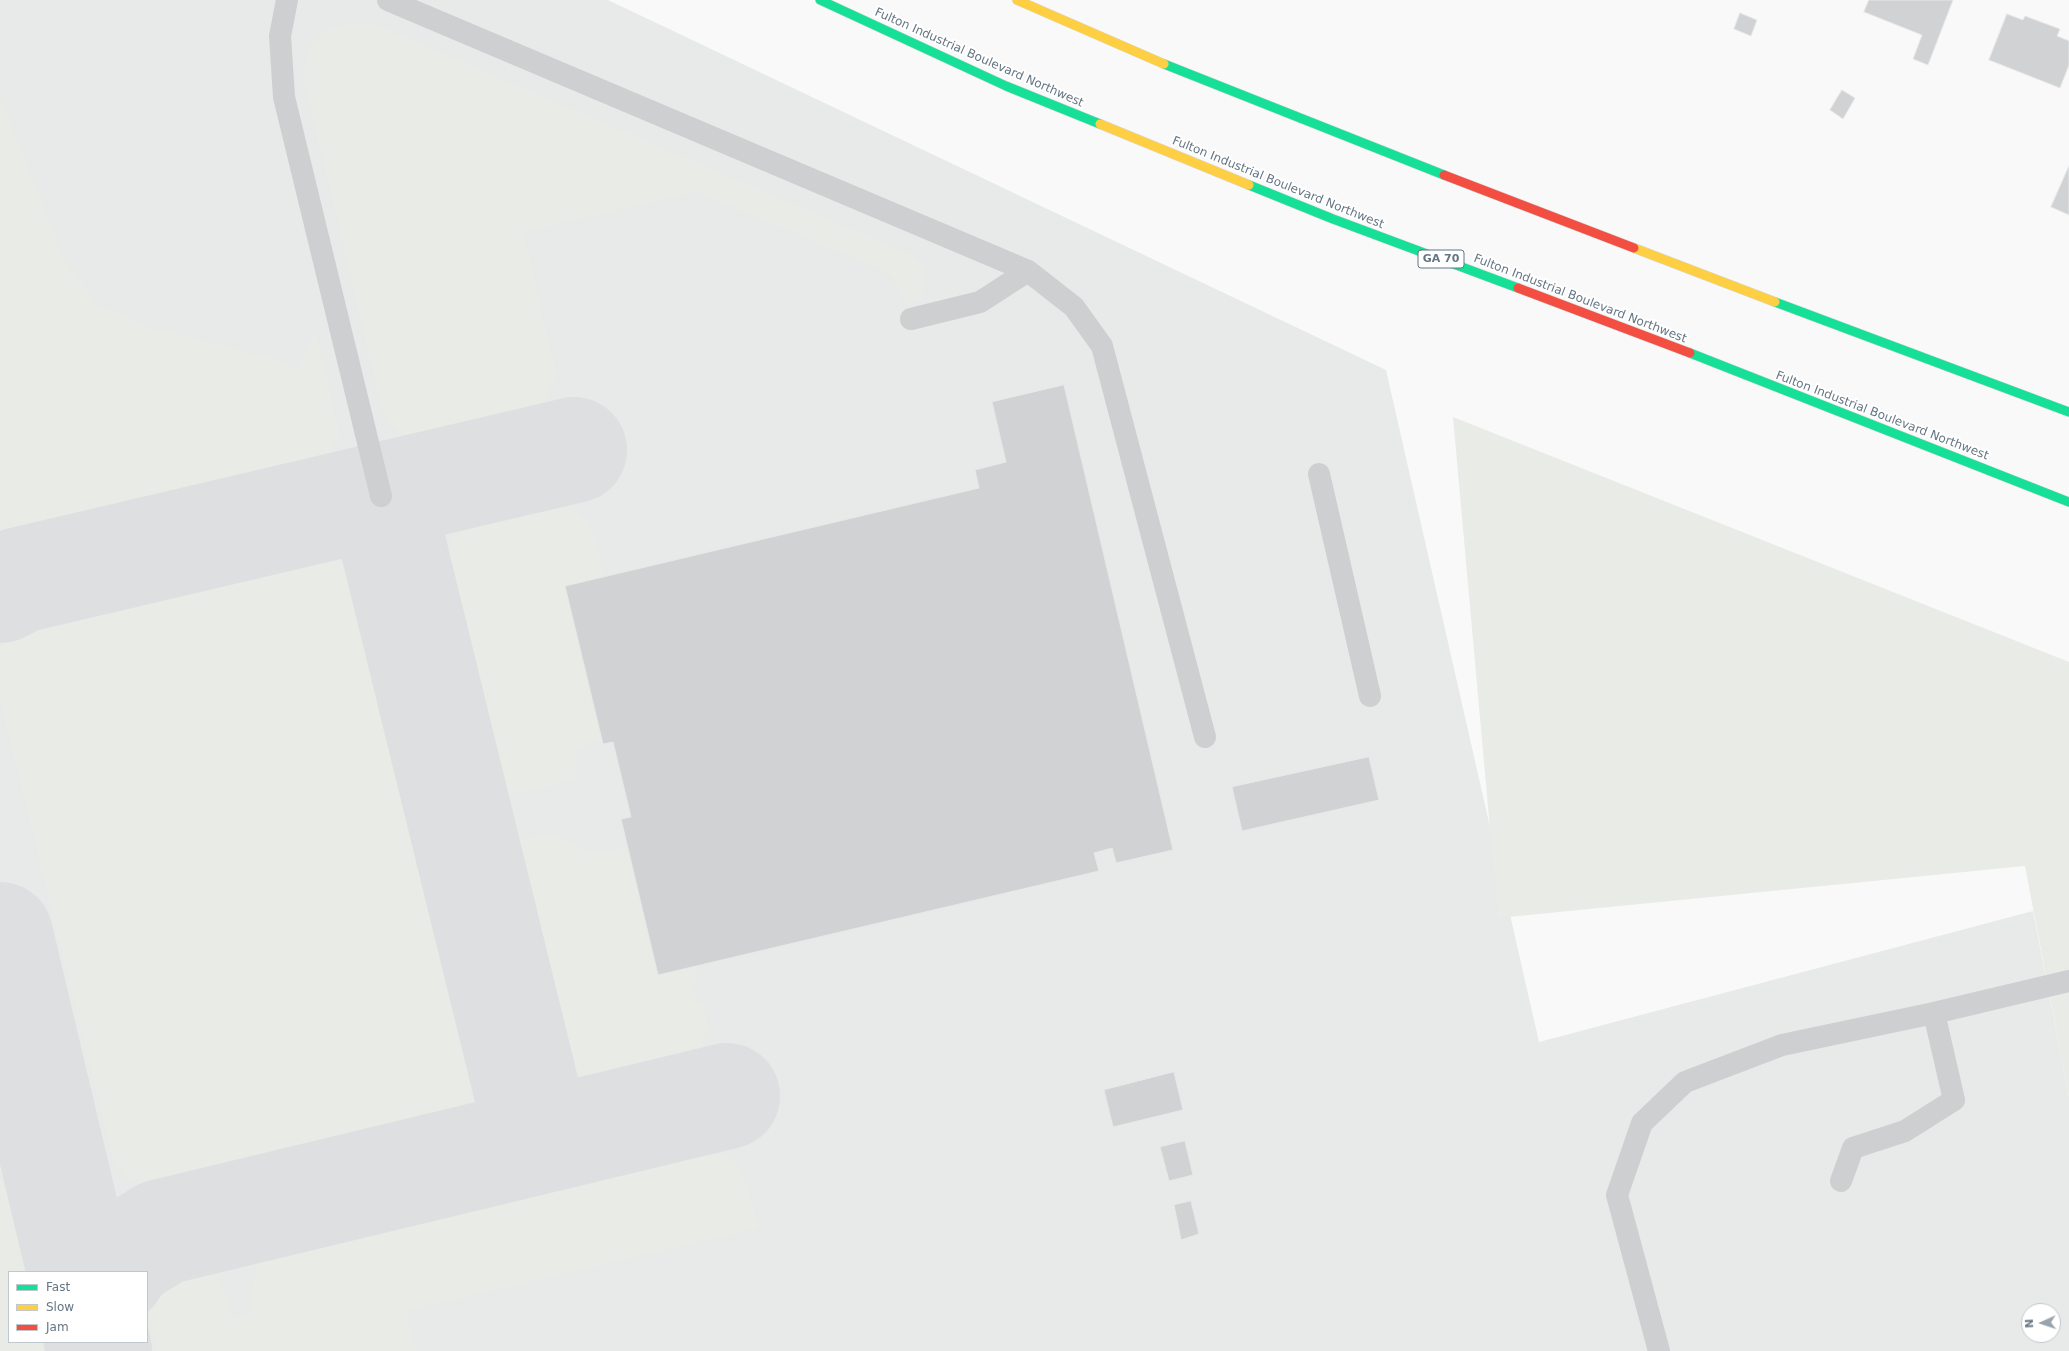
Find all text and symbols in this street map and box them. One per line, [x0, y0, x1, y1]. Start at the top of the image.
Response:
street label: Fulton Industrial Boulevard Northwest [872, 5, 1086, 111]
street label: Fulton Industrial Boulevard Northwest [1170, 134, 1386, 232]
road number: GA 70 [1418, 250, 1464, 268]
street label: Fulton Industrial Boulevard Northwest [1471, 252, 1689, 346]
street label: Fulton Industrial Boulevard Northwest [1773, 369, 1991, 463]
legend [8, 1271, 148, 1343]
text: Fast [46, 1280, 70, 1294]
text: Slow [46, 1300, 74, 1314]
north arrow [2021, 1303, 2061, 1343]
text: N [2023, 1319, 2036, 1329]
text: Jam [46, 1320, 69, 1334]

